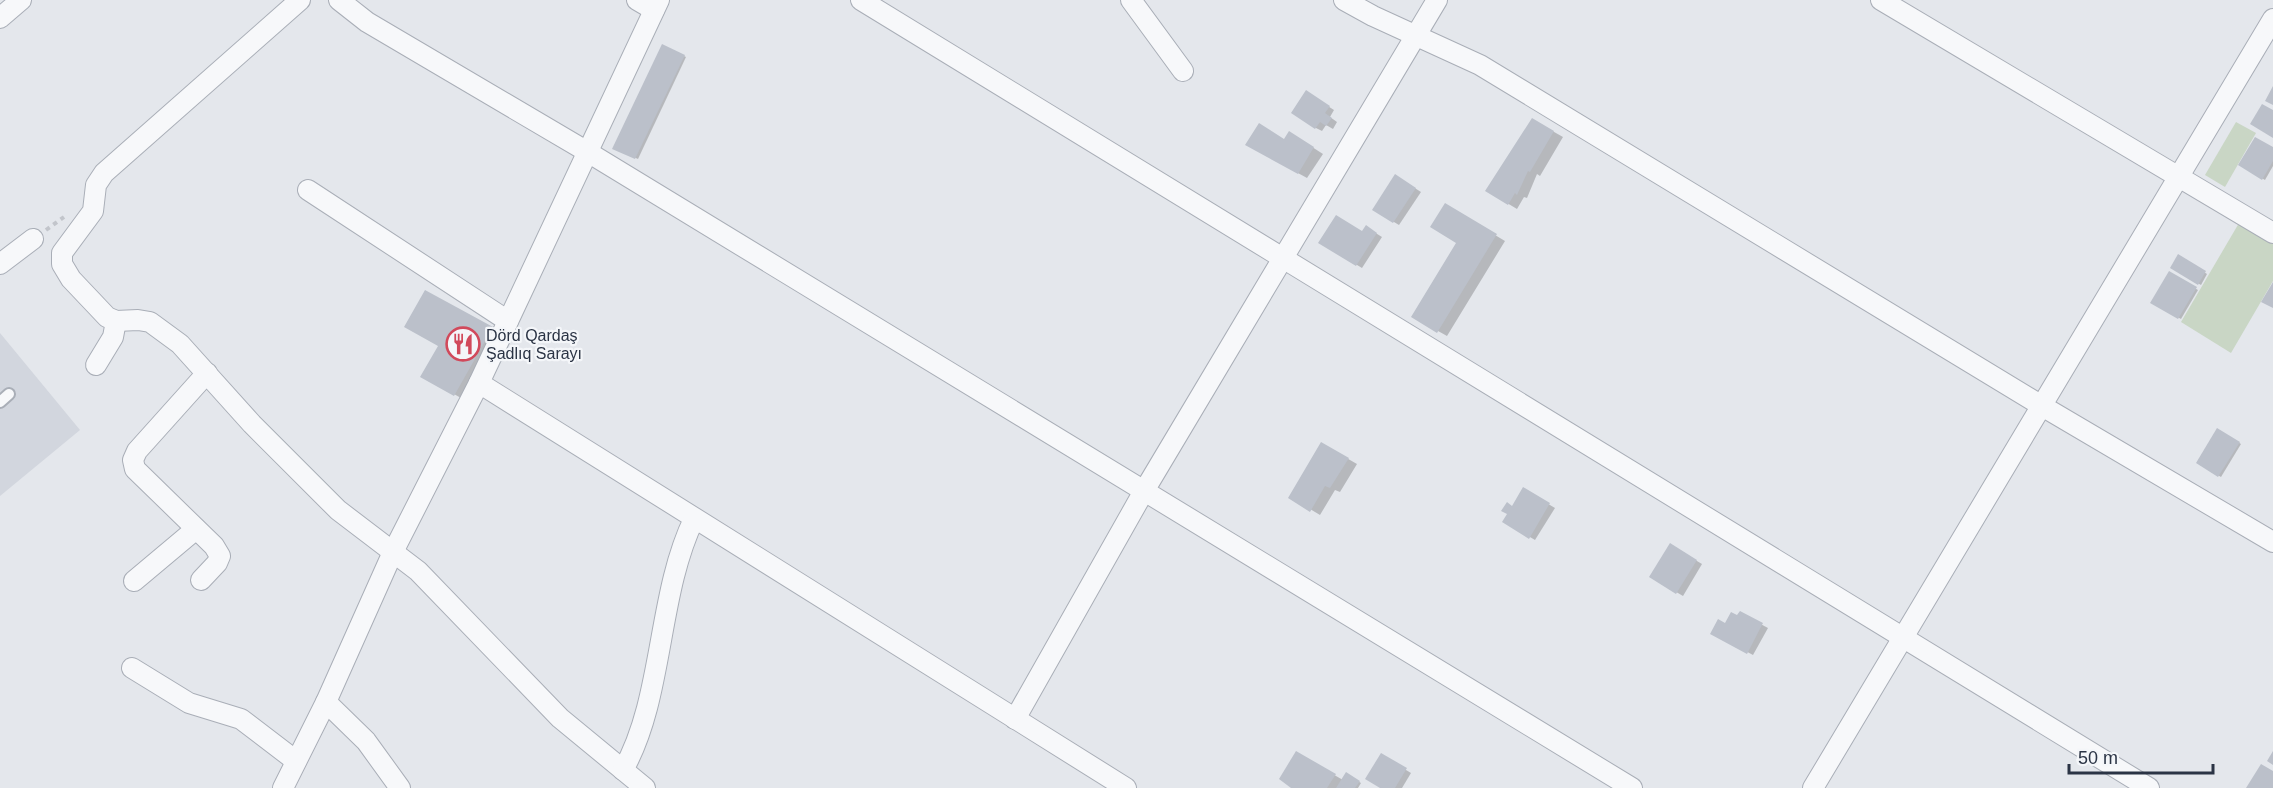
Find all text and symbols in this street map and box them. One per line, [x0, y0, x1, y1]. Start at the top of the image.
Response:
restaurant icon: Dörd Qardaş Şadlıq Sarayı [445, 326, 481, 362]
place label: Dörd Qardaş Şadlıq Sarayı [486, 327, 582, 362]
scale bar [2069, 737, 2213, 775]
text: 50 m [2078, 748, 2118, 768]

